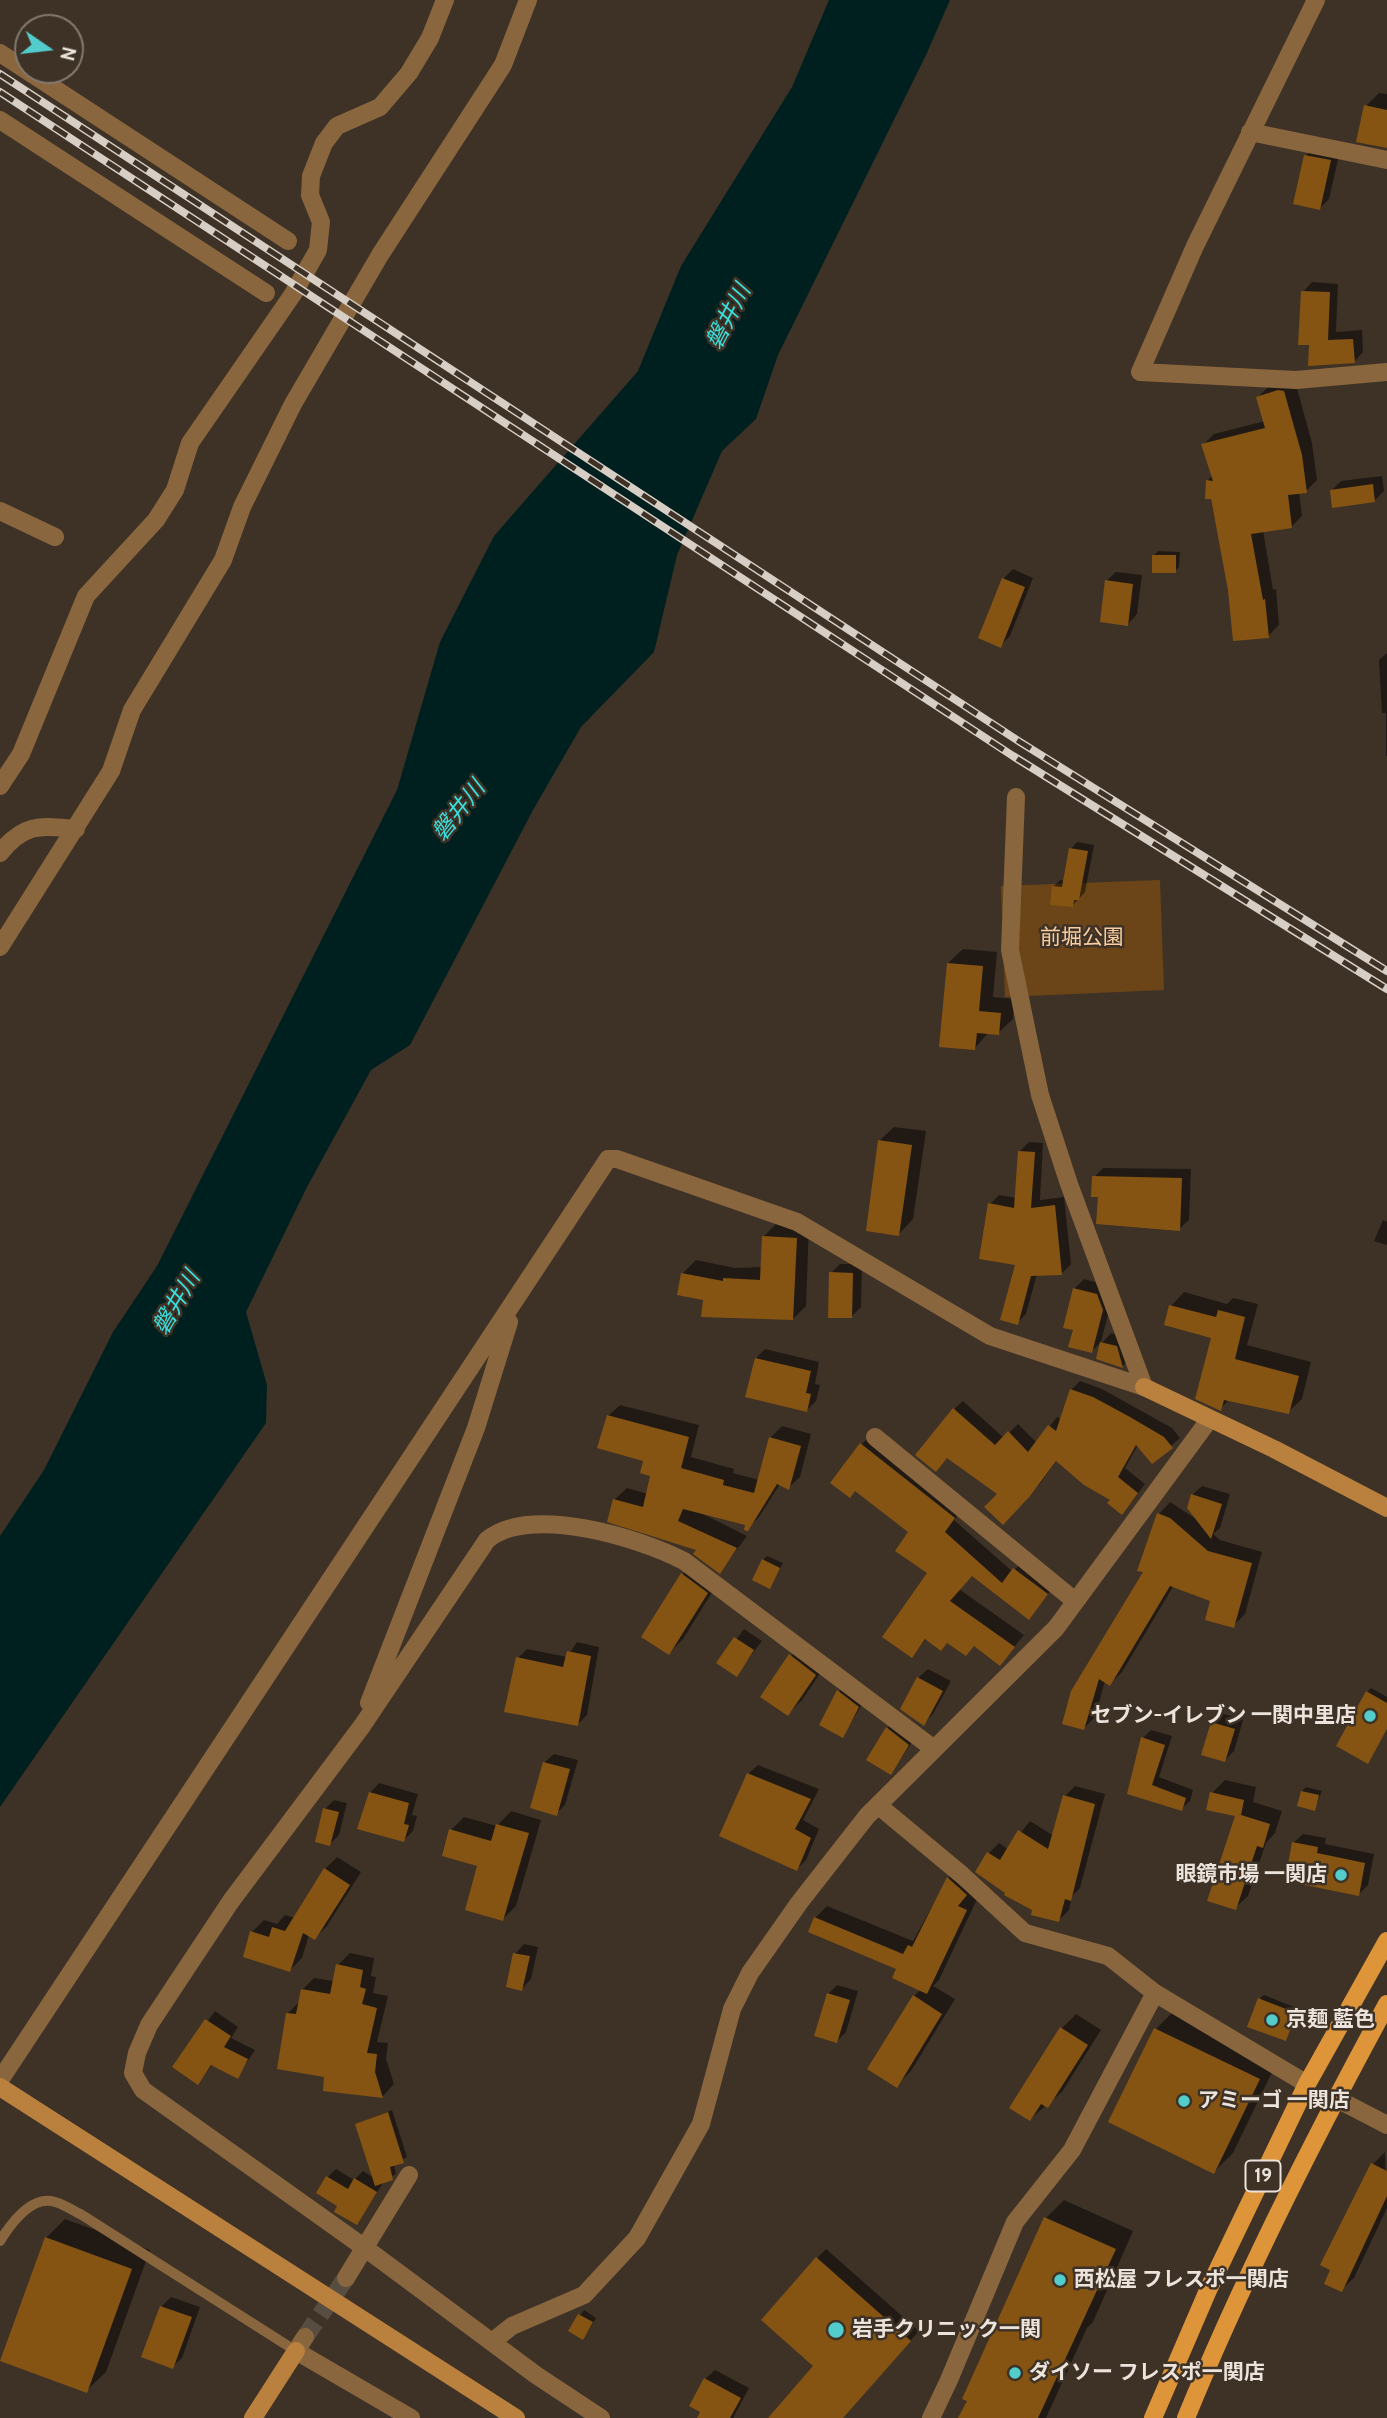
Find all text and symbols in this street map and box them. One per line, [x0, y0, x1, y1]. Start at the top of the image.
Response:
north arrow [14, 14, 84, 84]
text: N [55, 44, 81, 63]
water label: 磐井川 [701, 280, 757, 354]
water label: 磐井川 [427, 775, 491, 847]
park label: 前堀公園 [1040, 925, 1124, 951]
water label: 磐井川 [148, 1266, 206, 1340]
place label: セブン-イレブン 一関中里店 [1090, 1703, 1356, 1729]
marker: セブン-イレブン 一関中里店 [1362, 1708, 1378, 1724]
place label: 眼鏡市場 一関店 [1175, 1862, 1327, 1888]
marker: 眼鏡市場 一関店 [1333, 1867, 1349, 1883]
place label: 京麺 藍色 [1286, 2007, 1375, 2033]
marker: 京麺 藍色 [1264, 2012, 1280, 2028]
place label: アミーゴ 一関店 [1198, 2088, 1350, 2114]
marker: アミーゴ 一関店 [1176, 2093, 1192, 2109]
road number: 19 [1246, 2160, 1280, 2192]
place label: 西松屋 フレスポ一関店 [1074, 2267, 1289, 2293]
marker: 西松屋 フレスポ一関店 [1052, 2272, 1068, 2288]
place label: 岩手クリニック一関 [852, 2317, 1041, 2343]
marker: 岩手クリニック一関 [826, 2320, 846, 2340]
place label: ダイソー フレスポ一関店 [1029, 2360, 1265, 2386]
marker: ダイソー フレスポ一関店 [1007, 2365, 1023, 2381]

